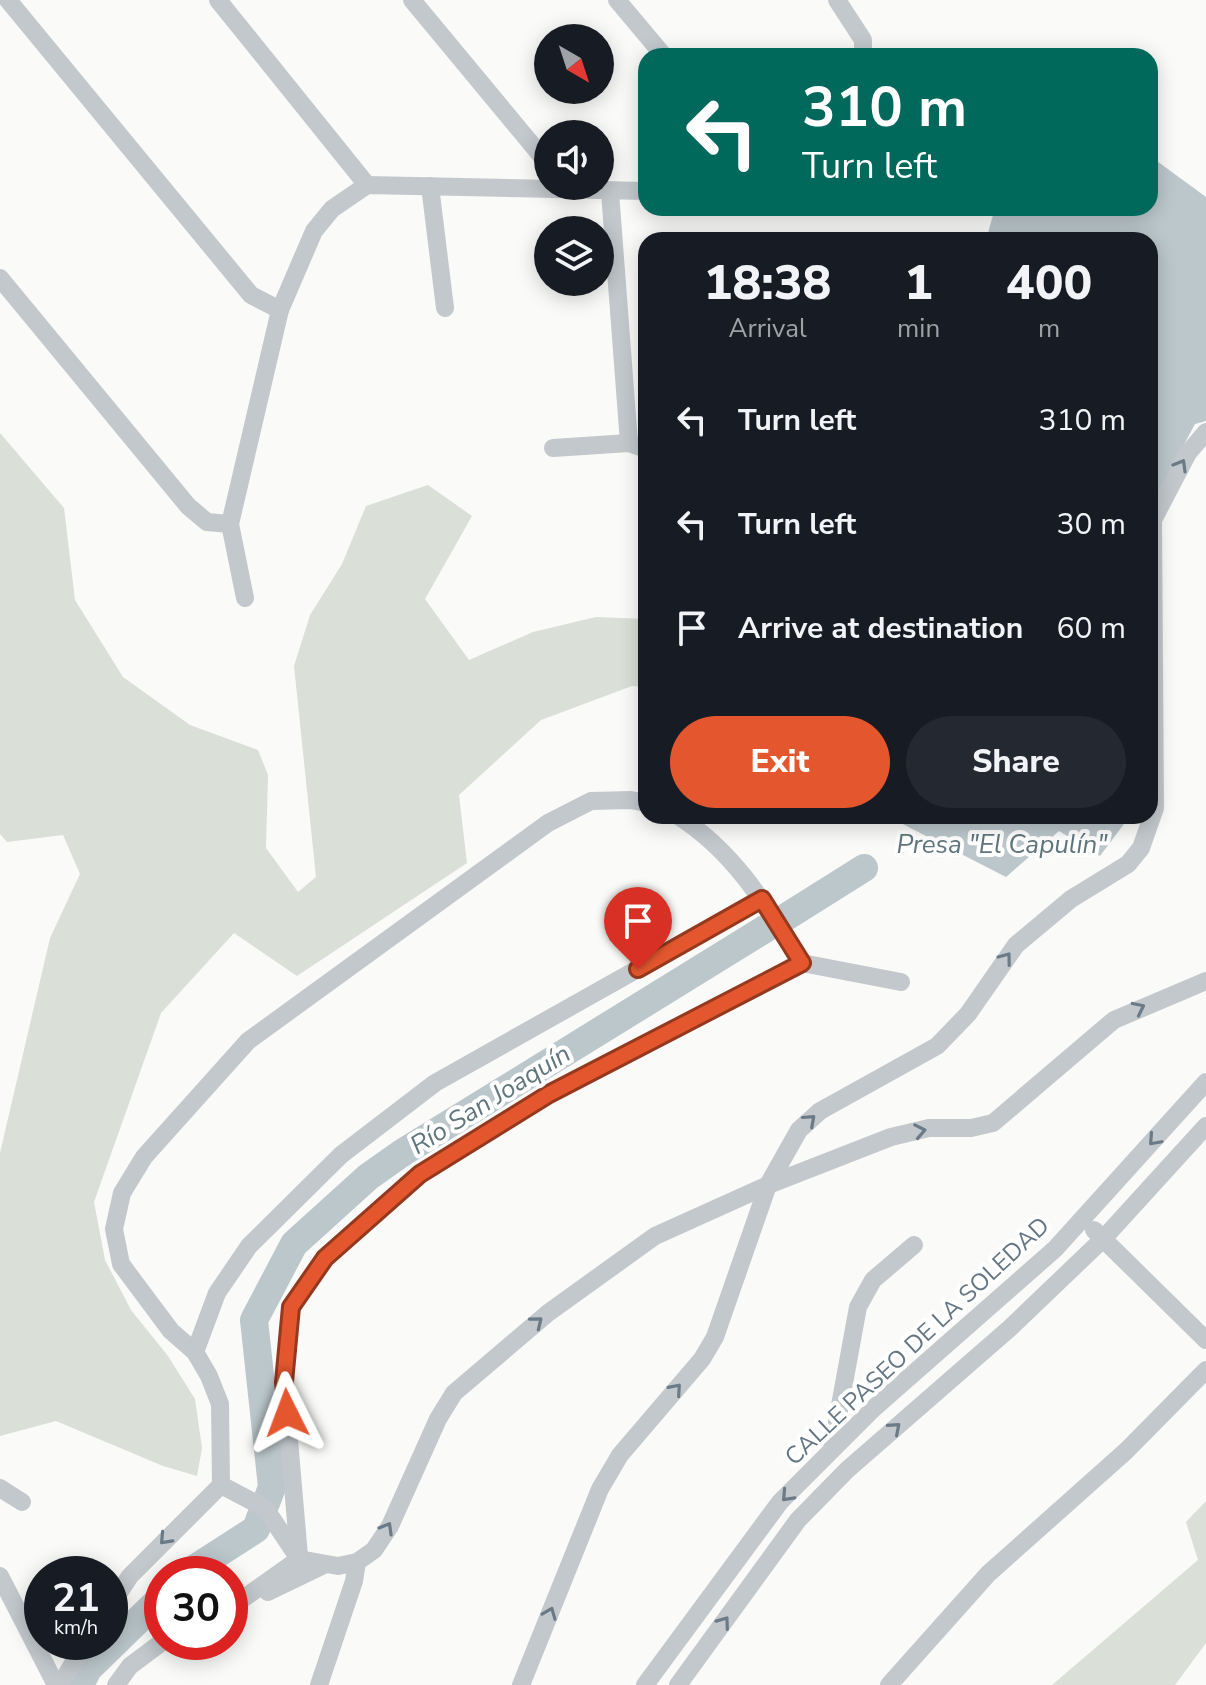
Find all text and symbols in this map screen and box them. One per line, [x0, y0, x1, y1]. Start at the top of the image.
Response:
north arrow [534, 24, 614, 104]
map controls [534, 24, 614, 296]
text: 310 m [802, 69, 967, 146]
icon: left [670, 80, 774, 184]
button: sound [534, 120, 614, 200]
text: Turn left [802, 142, 937, 191]
button: layers [534, 216, 614, 296]
text: 18:38 [704, 250, 831, 316]
text: 1 [904, 250, 933, 316]
text: 400 [1006, 250, 1092, 316]
text: Arrival [728, 311, 807, 346]
text: min [897, 311, 940, 346]
text: m [1038, 311, 1060, 346]
icon: left [670, 398, 714, 442]
text: Turn left [738, 400, 856, 441]
text: 310 m [1039, 400, 1126, 441]
one-way arrow [1171, 459, 1187, 474]
icon: left [670, 502, 714, 546]
text: Turn left [738, 504, 856, 545]
text: 30 m [1057, 504, 1126, 545]
icon: arrive [670, 606, 714, 650]
text: Arrive at destination [738, 608, 1023, 649]
text: 60 m [1057, 608, 1126, 649]
button: Exit [670, 716, 890, 808]
button: Share [906, 716, 1126, 808]
water label: Presa "El Capulín" [896, 827, 1108, 862]
pin [604, 887, 672, 969]
icon: arrive [616, 899, 660, 943]
one-way arrow [996, 952, 1011, 966]
one-way arrow [1130, 1002, 1145, 1018]
water label: Río San Joaquín [403, 1036, 577, 1163]
one-way arrow [801, 1115, 815, 1129]
one-way arrow [914, 1123, 927, 1140]
one-way arrow [1149, 1131, 1164, 1146]
street label: CALLE PASEO DE LA SOLEDAD [778, 1210, 1056, 1472]
one-way arrow [528, 1317, 542, 1332]
position arrow [245, 1371, 329, 1455]
one-way arrow [666, 1383, 681, 1398]
one-way arrow [886, 1423, 901, 1438]
one-way arrow [781, 1487, 796, 1501]
one-way arrow [377, 1522, 393, 1536]
one-way arrow [159, 1530, 174, 1544]
speed limit sign: 30 [144, 1556, 248, 1660]
text: 21 [52, 1571, 100, 1625]
one-way arrow [540, 1607, 557, 1621]
text: km/h [54, 1614, 98, 1641]
one-way arrow [714, 1616, 729, 1631]

